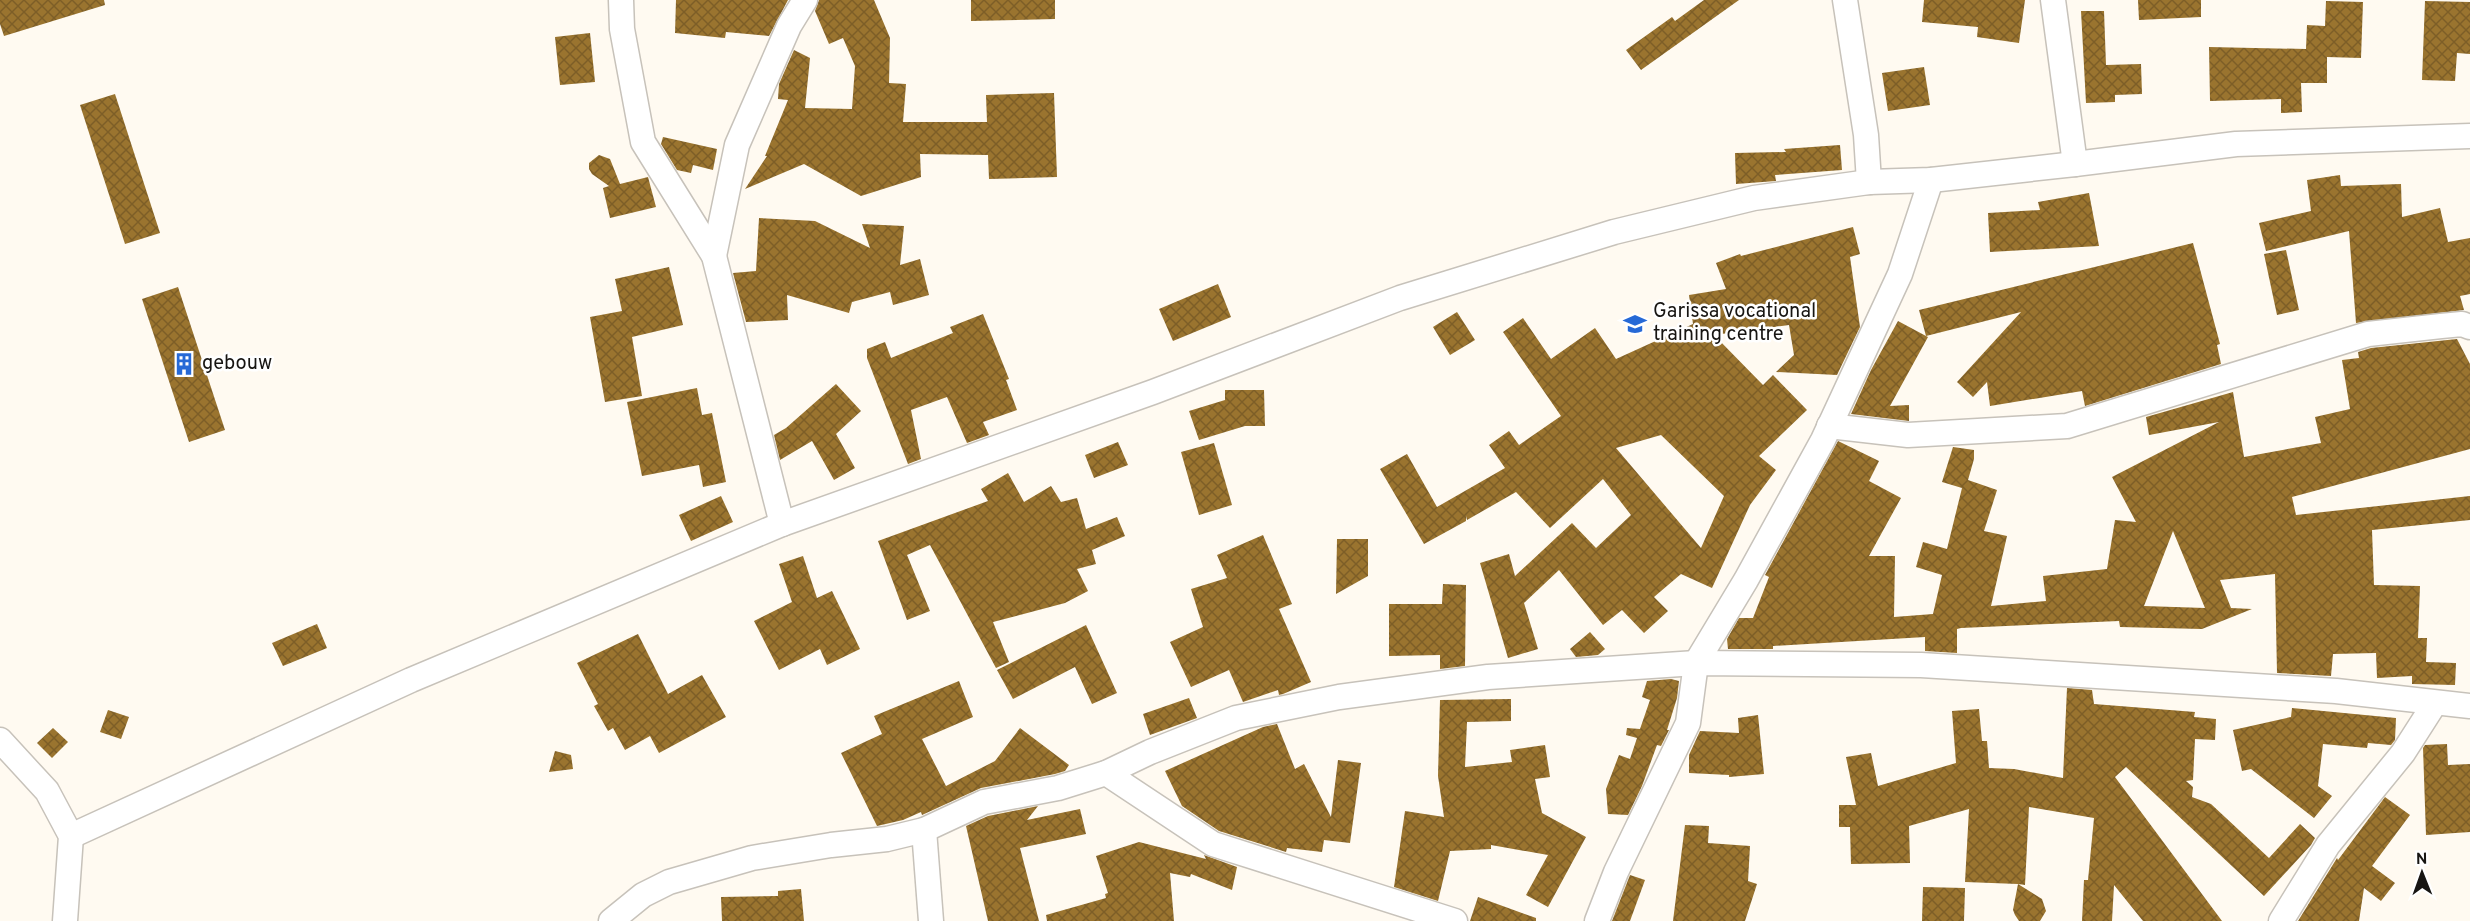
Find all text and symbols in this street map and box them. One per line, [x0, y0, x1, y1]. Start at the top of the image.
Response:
place label: Garissa vocational training centre [1653, 299, 1816, 348]
school or university icon: Garissa vocational training centre [1622, 311, 1648, 337]
building icon: gebouw [171, 351, 197, 377]
place label: gebouw [202, 351, 272, 377]
north arrow [2392, 843, 2452, 903]
text: N [2416, 850, 2428, 870]

